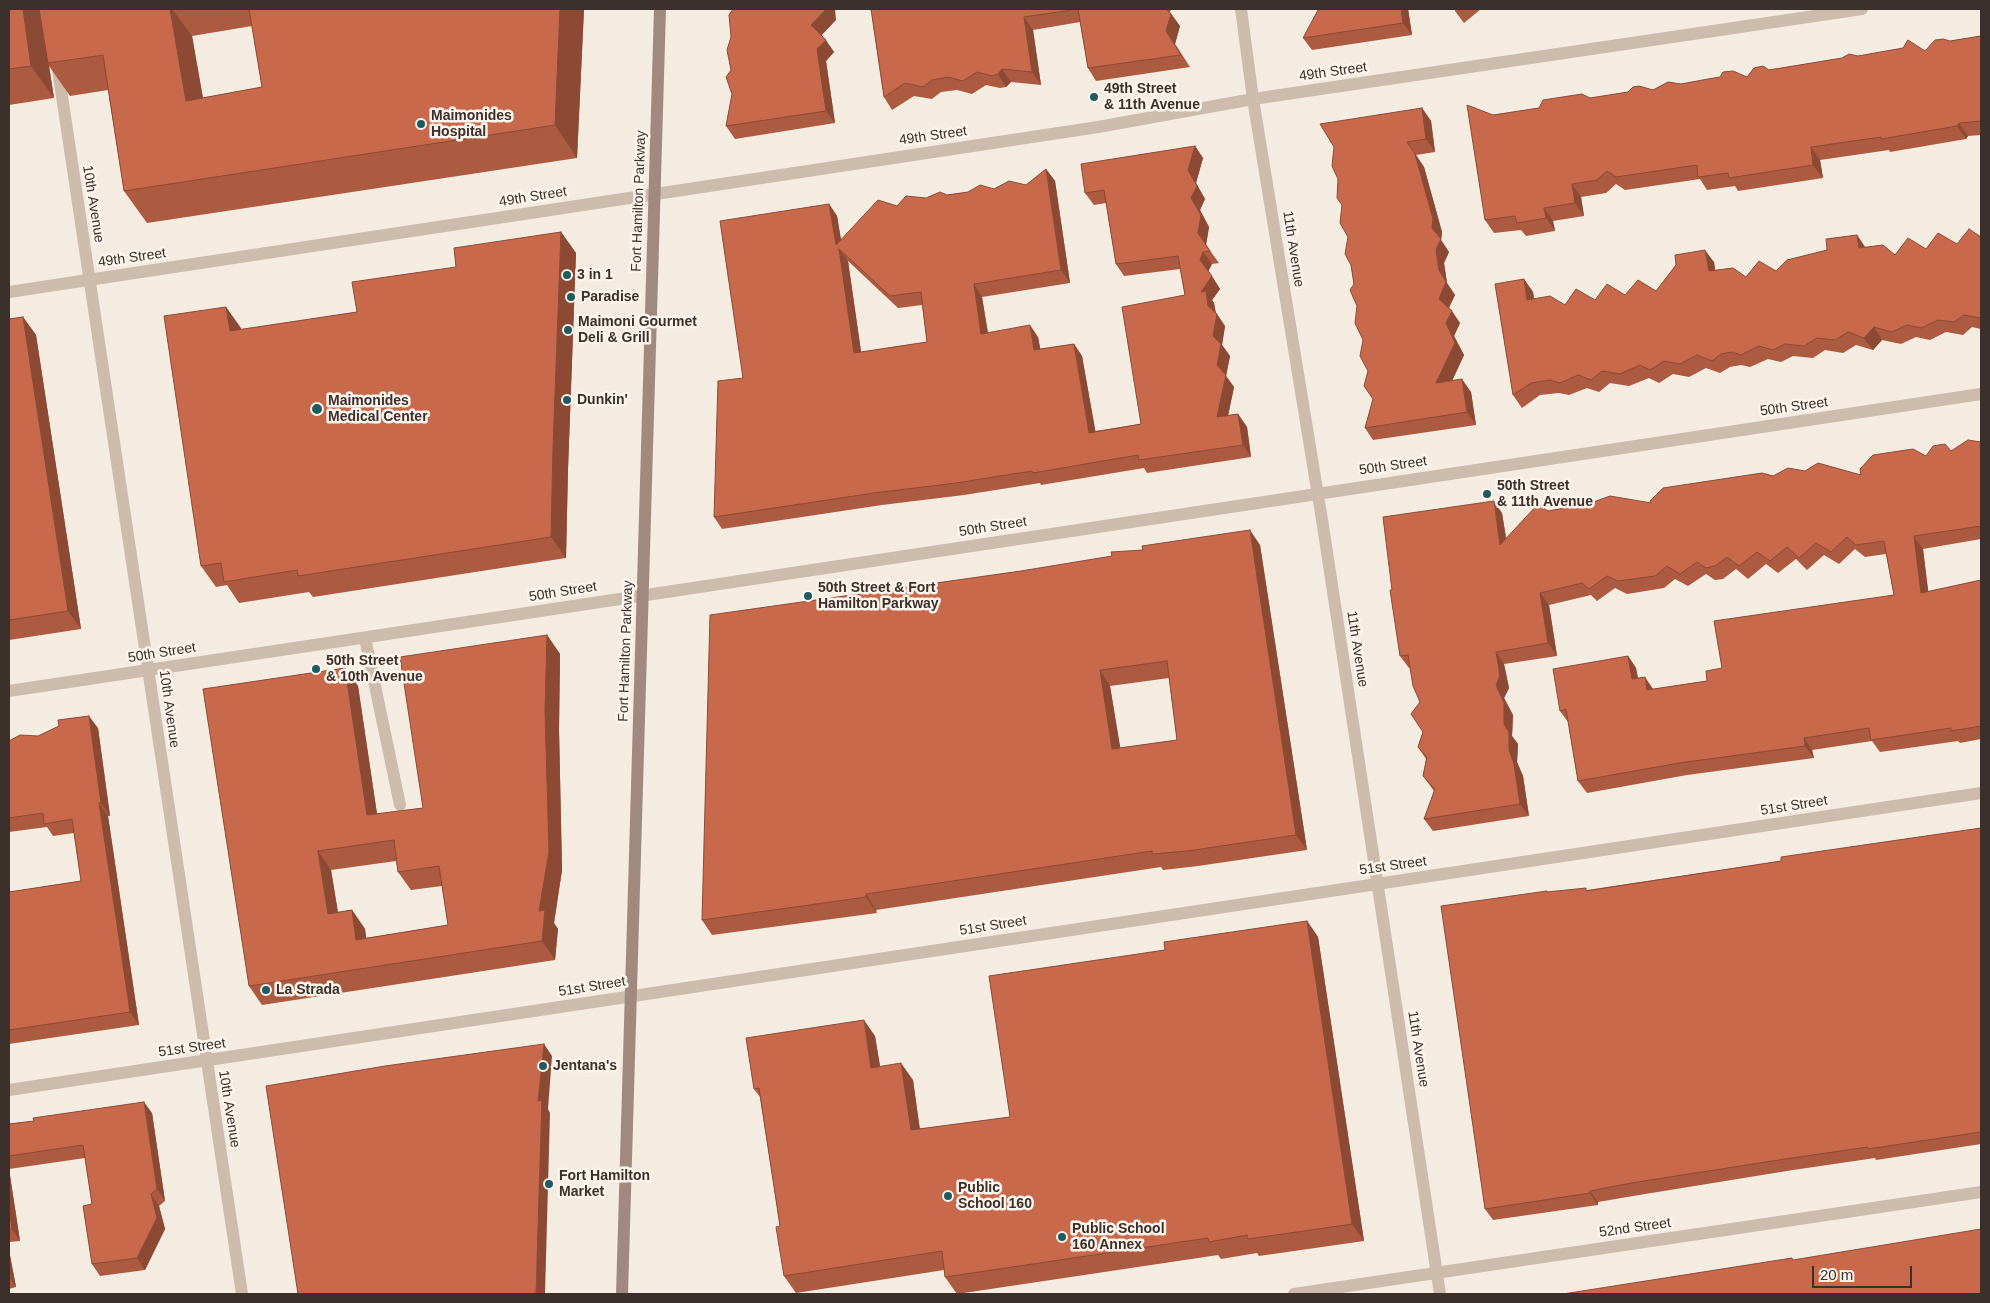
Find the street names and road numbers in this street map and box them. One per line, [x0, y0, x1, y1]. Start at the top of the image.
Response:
street label: 49th Street [1298, 59, 1368, 85]
street label: 49th Street [898, 123, 968, 149]
street label: Fort Hamilton Parkway [628, 130, 650, 272]
street label: 10th Avenue [79, 164, 107, 244]
street label: 49th Street [498, 183, 568, 211]
street label: 11th Avenue [1279, 209, 1307, 289]
street label: 49th Street [97, 245, 167, 271]
street label: 50th Street [1759, 394, 1829, 420]
street label: 50th Street [1358, 453, 1428, 479]
street label: 50th Street [958, 513, 1028, 541]
street label: 50th Street [528, 578, 598, 606]
street label: Fort Hamilton Parkway [615, 580, 637, 722]
street label: 11th Avenue [1343, 609, 1371, 689]
street label: 50th Street [127, 639, 197, 667]
street label: 10th Avenue [155, 669, 183, 749]
street label: 51st Street [1759, 792, 1829, 820]
street label: 51st Street [1358, 853, 1428, 879]
street label: 51st Street [958, 912, 1028, 940]
street label: 51st Street [557, 973, 627, 1001]
street label: 11th Avenue [1404, 1009, 1432, 1089]
street label: 51st Street [157, 1035, 227, 1061]
street label: 10th Avenue [215, 1069, 243, 1149]
street label: 52nd Street [1598, 1215, 1672, 1241]

